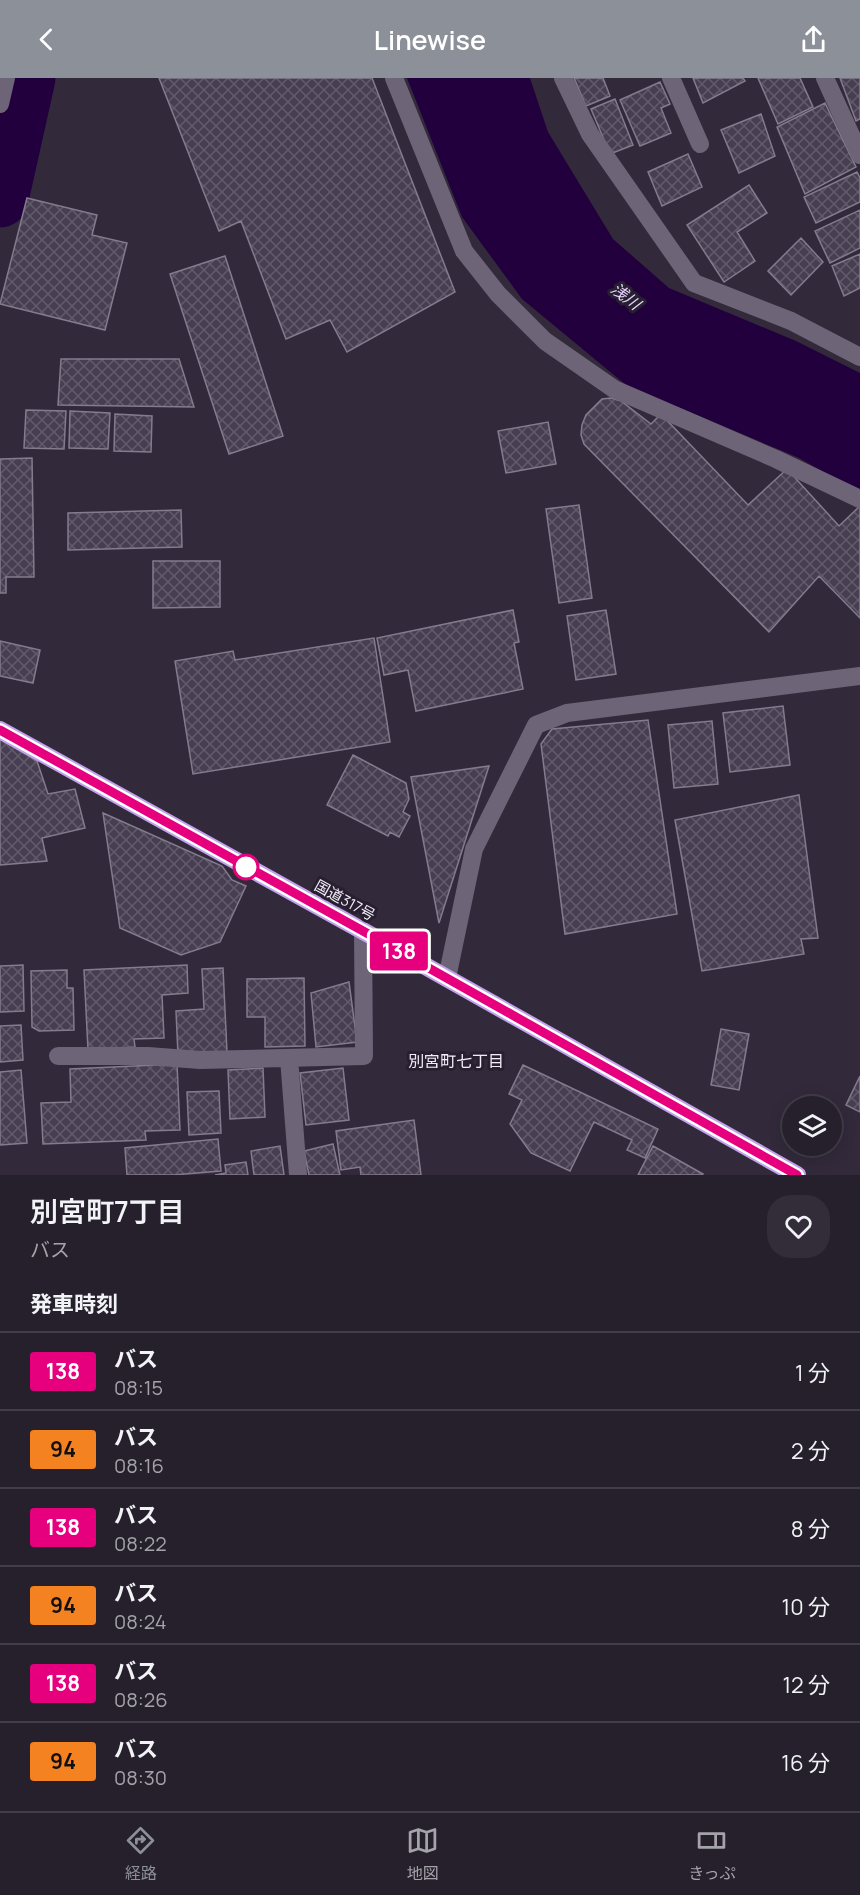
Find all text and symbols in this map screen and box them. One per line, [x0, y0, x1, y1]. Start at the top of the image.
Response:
text: Linewise [374, 21, 486, 58]
icon: back [30, 23, 63, 56]
icon: share [797, 23, 830, 56]
water label: 浅川 [607, 277, 647, 316]
unlabelled marker [233, 854, 259, 880]
street label: 国道317号 [311, 875, 379, 925]
line badge: 138 [364, 932, 434, 970]
text: 138 [382, 937, 416, 965]
district label: 別宮町七丁目 [408, 1050, 504, 1072]
map controls [782, 1096, 842, 1156]
button: layers [782, 1096, 842, 1156]
text: 別宮町7丁目 [30, 1192, 185, 1230]
button: heart [767, 1195, 830, 1258]
text: バス [30, 1236, 70, 1263]
text: 発車時刻 [30, 1289, 118, 1319]
text: バス [114, 1344, 158, 1374]
text: 138 [46, 1357, 80, 1385]
text: 1 分 [795, 1358, 830, 1388]
text: 08:15 [114, 1374, 163, 1401]
text: バス [114, 1422, 158, 1452]
text: 94 [50, 1435, 76, 1463]
text: 2 分 [791, 1436, 830, 1466]
text: 08:16 [114, 1452, 164, 1479]
text: バス [114, 1500, 158, 1530]
text: 138 [46, 1513, 80, 1541]
text: 8 分 [791, 1514, 830, 1544]
text: 08:22 [114, 1530, 167, 1557]
text: バス [114, 1578, 158, 1608]
text: 94 [50, 1591, 76, 1619]
text: 10 分 [782, 1592, 830, 1622]
text: 08:24 [114, 1608, 167, 1635]
text: バス [114, 1656, 158, 1686]
text: 138 [46, 1669, 80, 1697]
text: 12 分 [782, 1670, 830, 1700]
text: 08:26 [114, 1686, 168, 1713]
text: バス [114, 1734, 158, 1764]
text: 94 [50, 1747, 76, 1775]
text: 16 分 [781, 1748, 830, 1778]
text: 08:30 [114, 1764, 167, 1791]
tab: 経路 [124, 1824, 157, 1884]
tab: 地図 [406, 1824, 439, 1884]
tab: きっぷ [688, 1824, 736, 1884]

